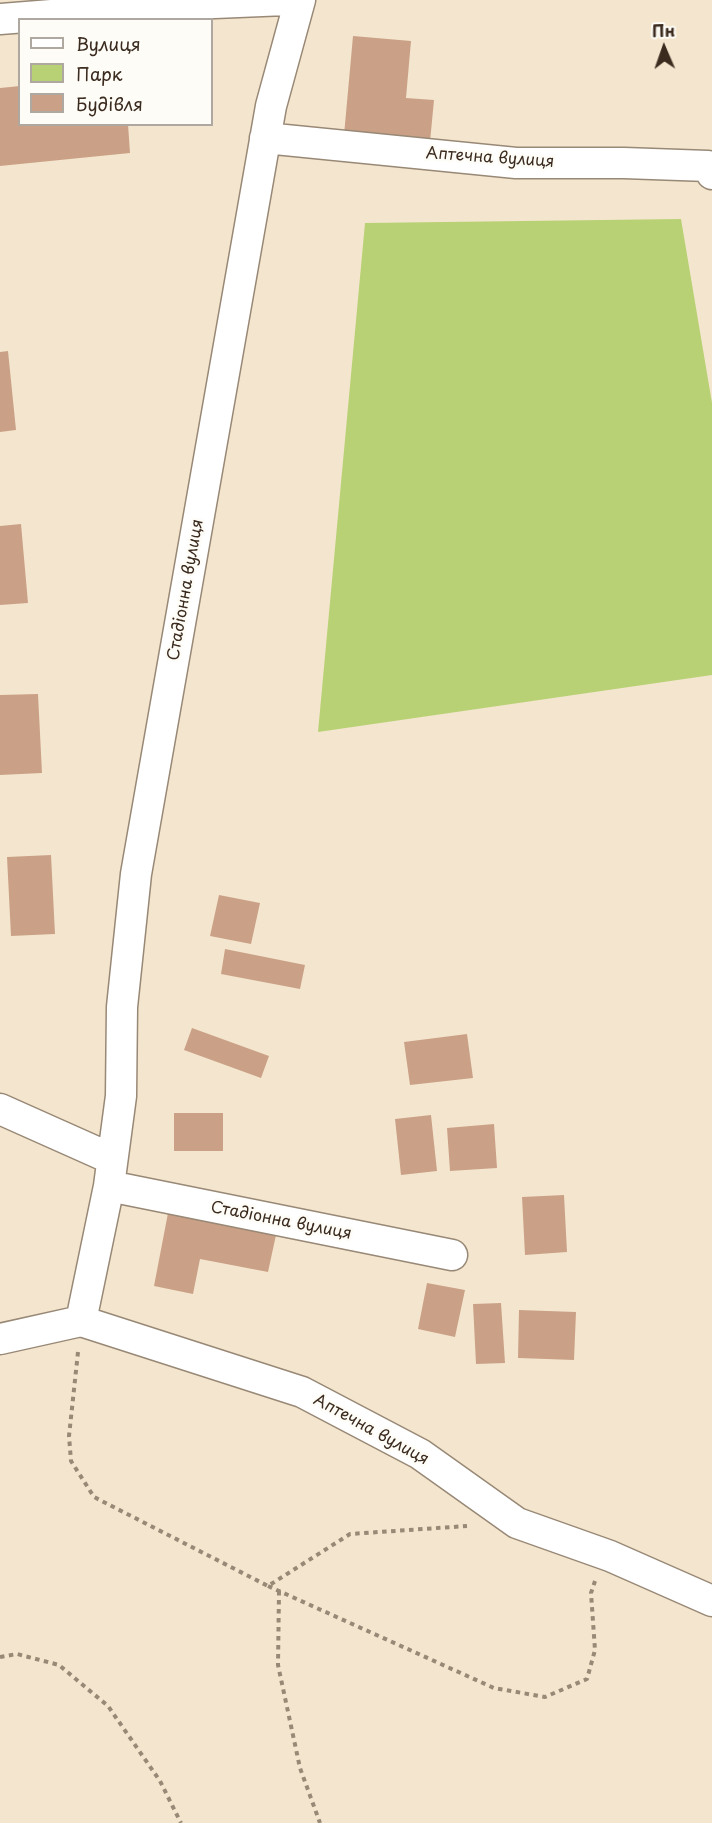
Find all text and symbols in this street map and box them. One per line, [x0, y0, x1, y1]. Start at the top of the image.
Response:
legend [18, 18, 213, 126]
north arrow [634, 18, 694, 78]
text: Пн [651, 18, 675, 42]
text: Вулиця [76, 30, 141, 57]
text: Парк [76, 60, 122, 87]
text: Будівля [76, 90, 143, 117]
street label: Аптечна вулиця [425, 144, 555, 172]
street label: Стадіонна вулиця [164, 518, 208, 662]
street label: Стадіонна вулиця [209, 1198, 353, 1244]
street label: Аптечна вулиця [310, 1390, 432, 1470]

